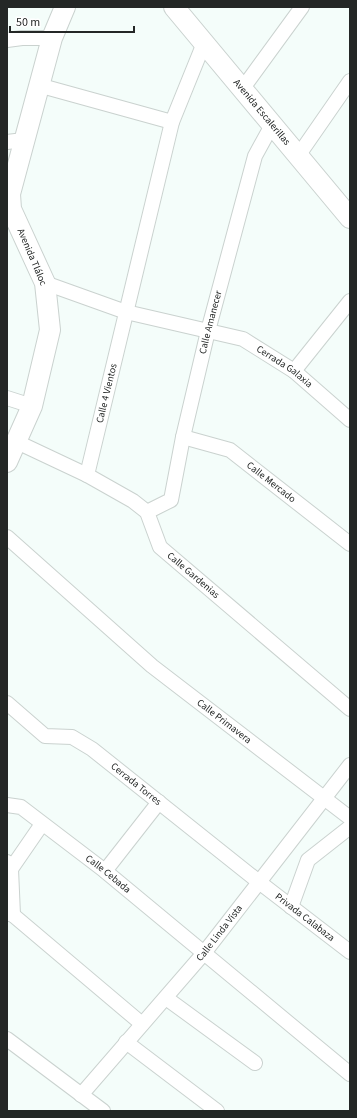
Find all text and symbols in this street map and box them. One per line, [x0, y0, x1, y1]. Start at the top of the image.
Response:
scale bar [10, 8, 134, 34]
text: 50 m [16, 14, 40, 31]
street label: Avenida Escalerillas [230, 76, 294, 148]
street label: Avenida Tláloc [14, 226, 51, 288]
street label: Calle Amanecer [196, 289, 226, 355]
street label: Cerrada Galaxia [254, 342, 316, 391]
street label: Calle 4 Vientos [93, 362, 121, 425]
street label: Calle Mercado [244, 459, 299, 506]
street label: Calle Gardenias [164, 549, 223, 602]
street label: Calle Primavera [194, 696, 254, 747]
street label: Cerrada Torres [108, 760, 164, 809]
street label: Calle Cebada [82, 851, 134, 897]
street label: Privada Calabaza [272, 890, 338, 945]
street label: Calle Linda Vista [193, 902, 246, 964]

